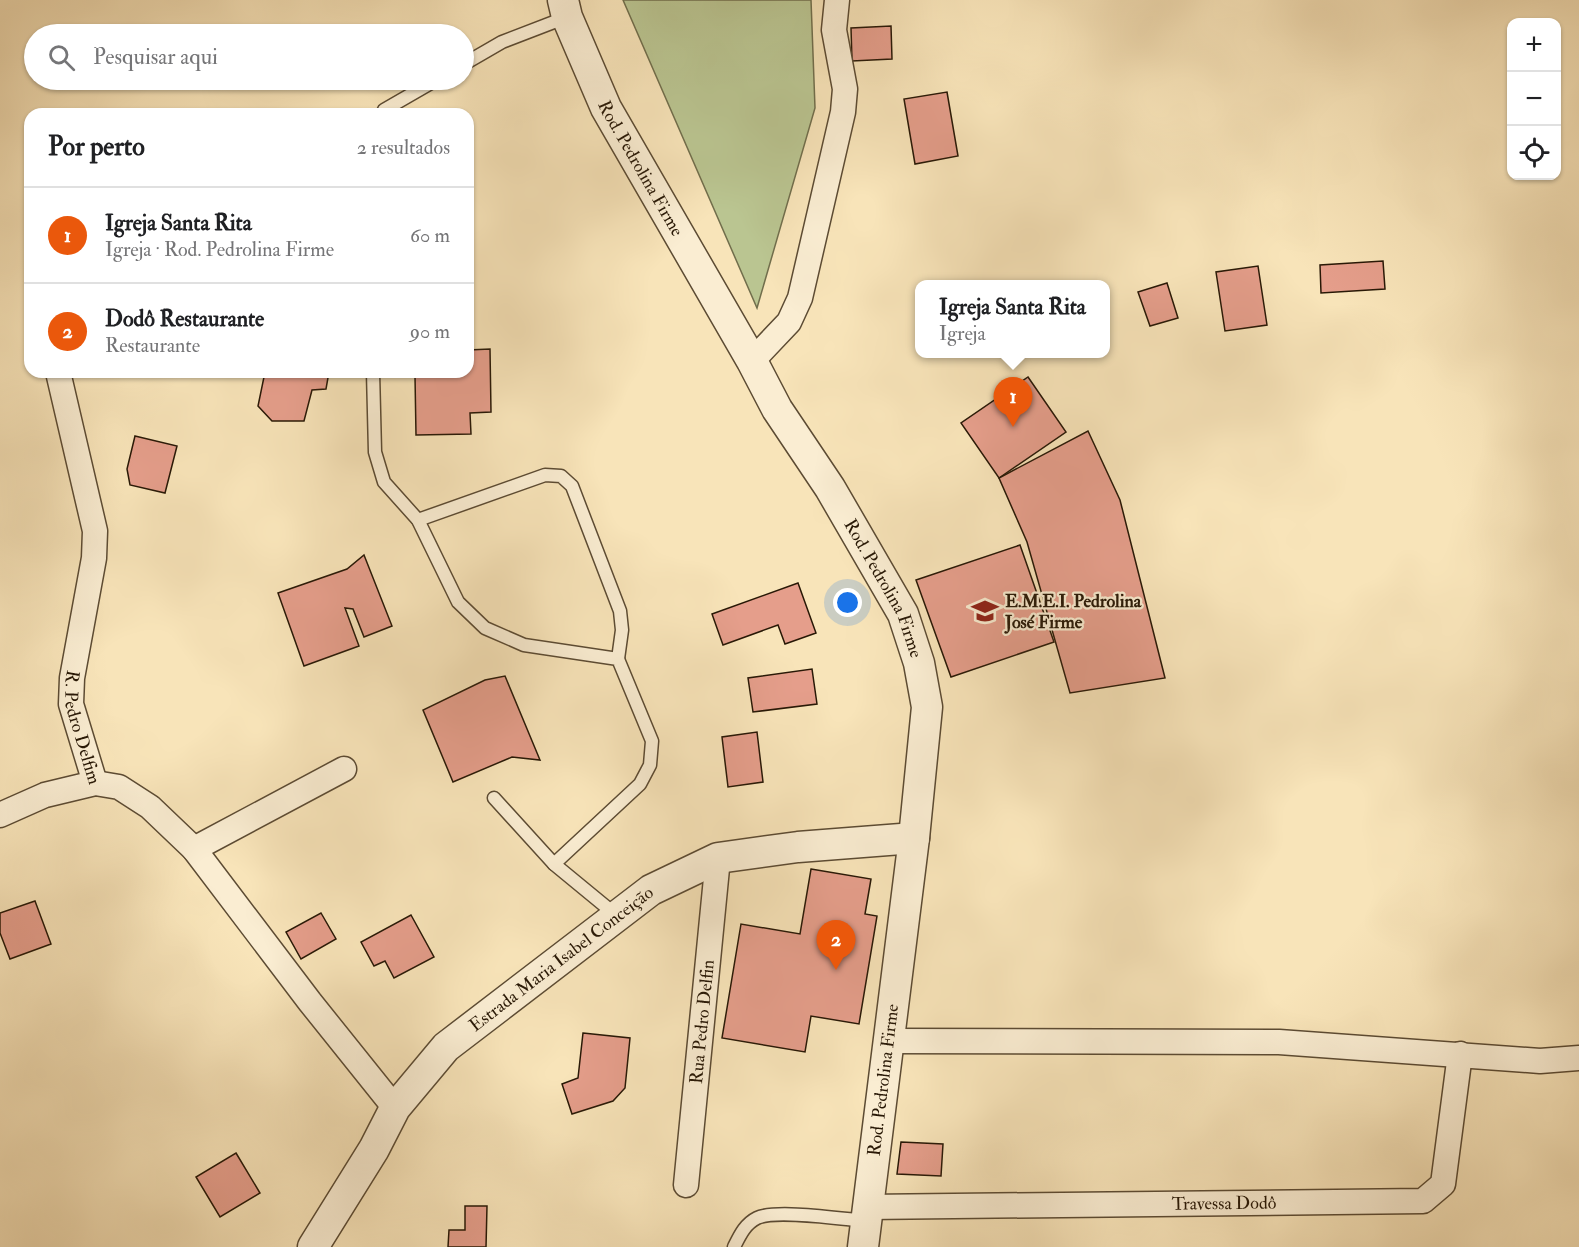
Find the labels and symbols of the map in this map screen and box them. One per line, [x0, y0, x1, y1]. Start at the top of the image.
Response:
street label: Rod. Pedrolina Firme [592, 97, 689, 241]
pin: 1 [994, 378, 1032, 427]
street label: Rod. Pedrolina Firme [838, 515, 928, 661]
your location [833, 588, 862, 617]
place label: E.M.E.I. Pedrolina José Firme [1004, 590, 1142, 634]
school or university icon: E.M.E.I. Pedrolina José Firme [970, 596, 1000, 626]
street label: R. Pedro Delfim [59, 668, 106, 787]
street label: Estrada Maria Isabel Conceição [465, 881, 658, 1037]
pin: 2 [816, 920, 856, 970]
street label: Rua Pedro Delfin [685, 959, 720, 1085]
street label: Rod. Pedrolina Firme [863, 1002, 904, 1157]
street label: Travessa Dodô [1171, 1192, 1277, 1216]

